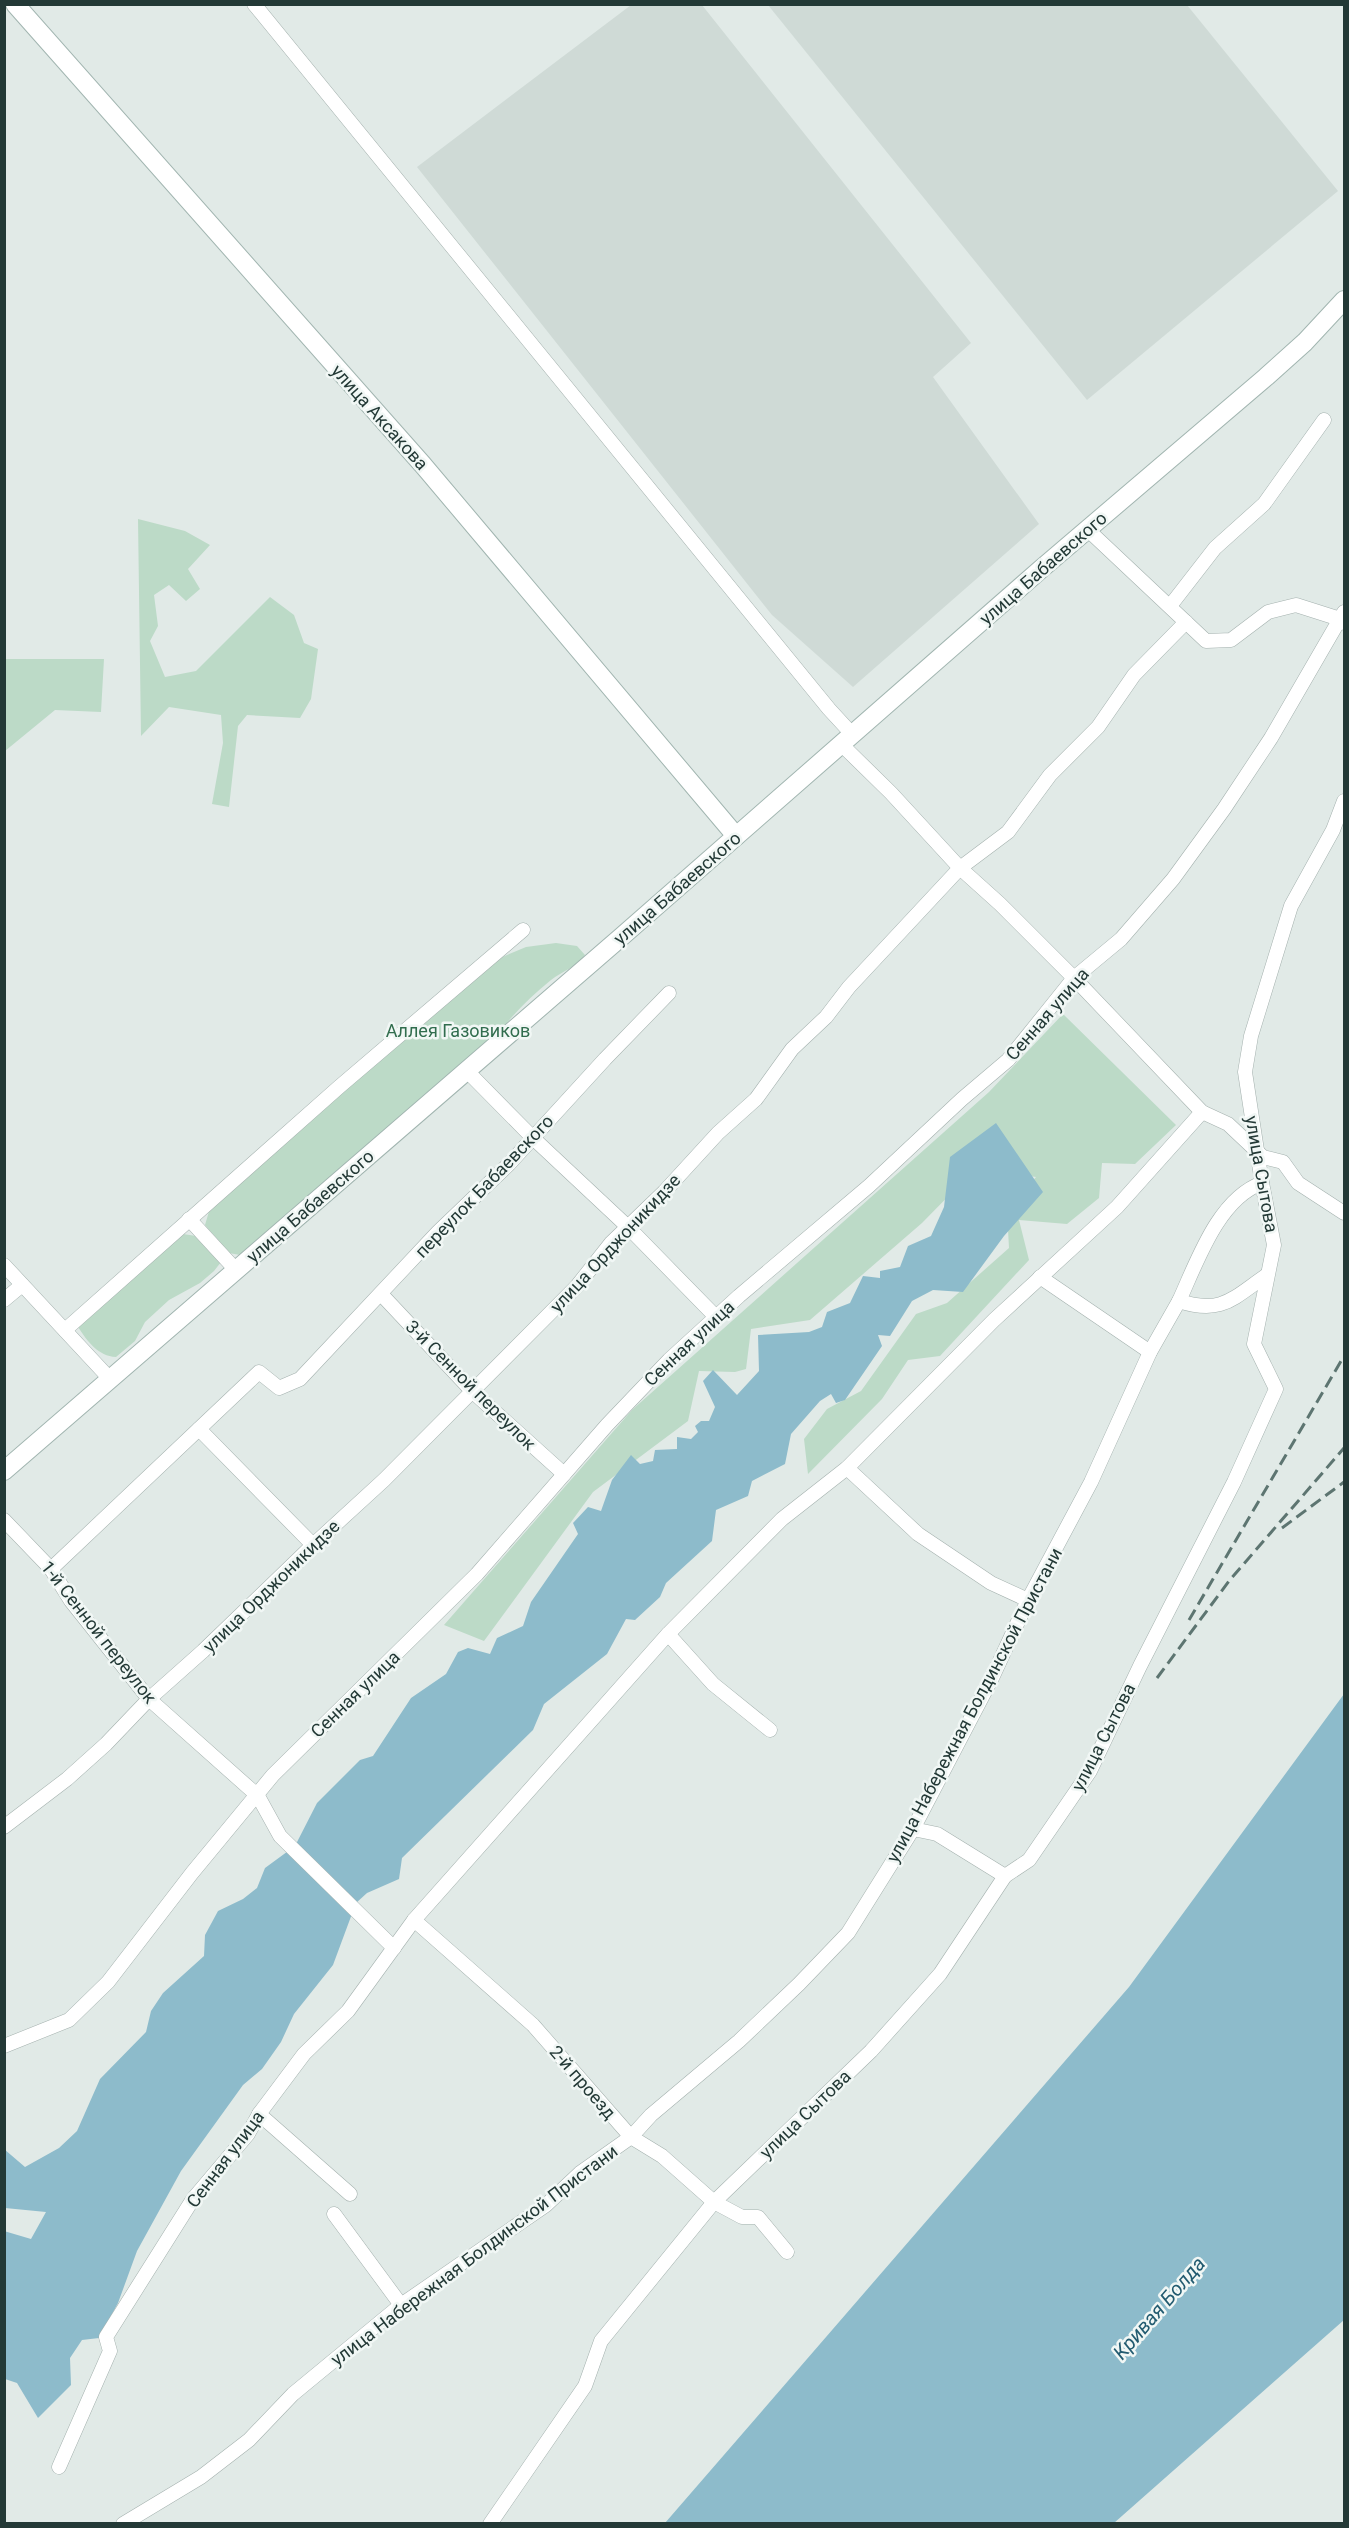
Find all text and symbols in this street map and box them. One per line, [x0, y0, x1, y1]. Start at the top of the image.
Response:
street label: улица Аксакова [327, 360, 433, 474]
street label: улица Бабаевского [975, 507, 1111, 629]
street label: улица Бабаевского [609, 827, 745, 949]
street label: Сенная улица [1001, 963, 1093, 1065]
park label: Аллея Газовиков [386, 1020, 530, 1041]
street label: переулок Бабаевского [410, 1110, 558, 1262]
street label: улица Сытова [1241, 1114, 1283, 1234]
street label: улица Бабаевского [242, 1145, 378, 1267]
street label: улица Орджоникидзе [545, 1170, 685, 1316]
street label: Сенная улица [640, 1296, 738, 1390]
street label: 3-й Сенной переулок [402, 1316, 541, 1455]
street label: улица Орджоникидзе [198, 1515, 344, 1657]
street label: улица Набережная Болдинской Пристани [882, 1544, 1066, 1866]
street label: 1-й Сенной переулок [37, 1557, 161, 1708]
street label: Сенная улица [306, 1646, 404, 1742]
street label: улица Сытова [1067, 1680, 1139, 1794]
street label: 2-й проезд [545, 2041, 621, 2123]
street label: улица Сытова [755, 2065, 855, 2163]
street label: Сенная улица [182, 2107, 268, 2211]
street label: улица Набережная Болдинской Пристани [327, 2140, 621, 2370]
water label: Кривая Болда [1108, 2252, 1210, 2364]

